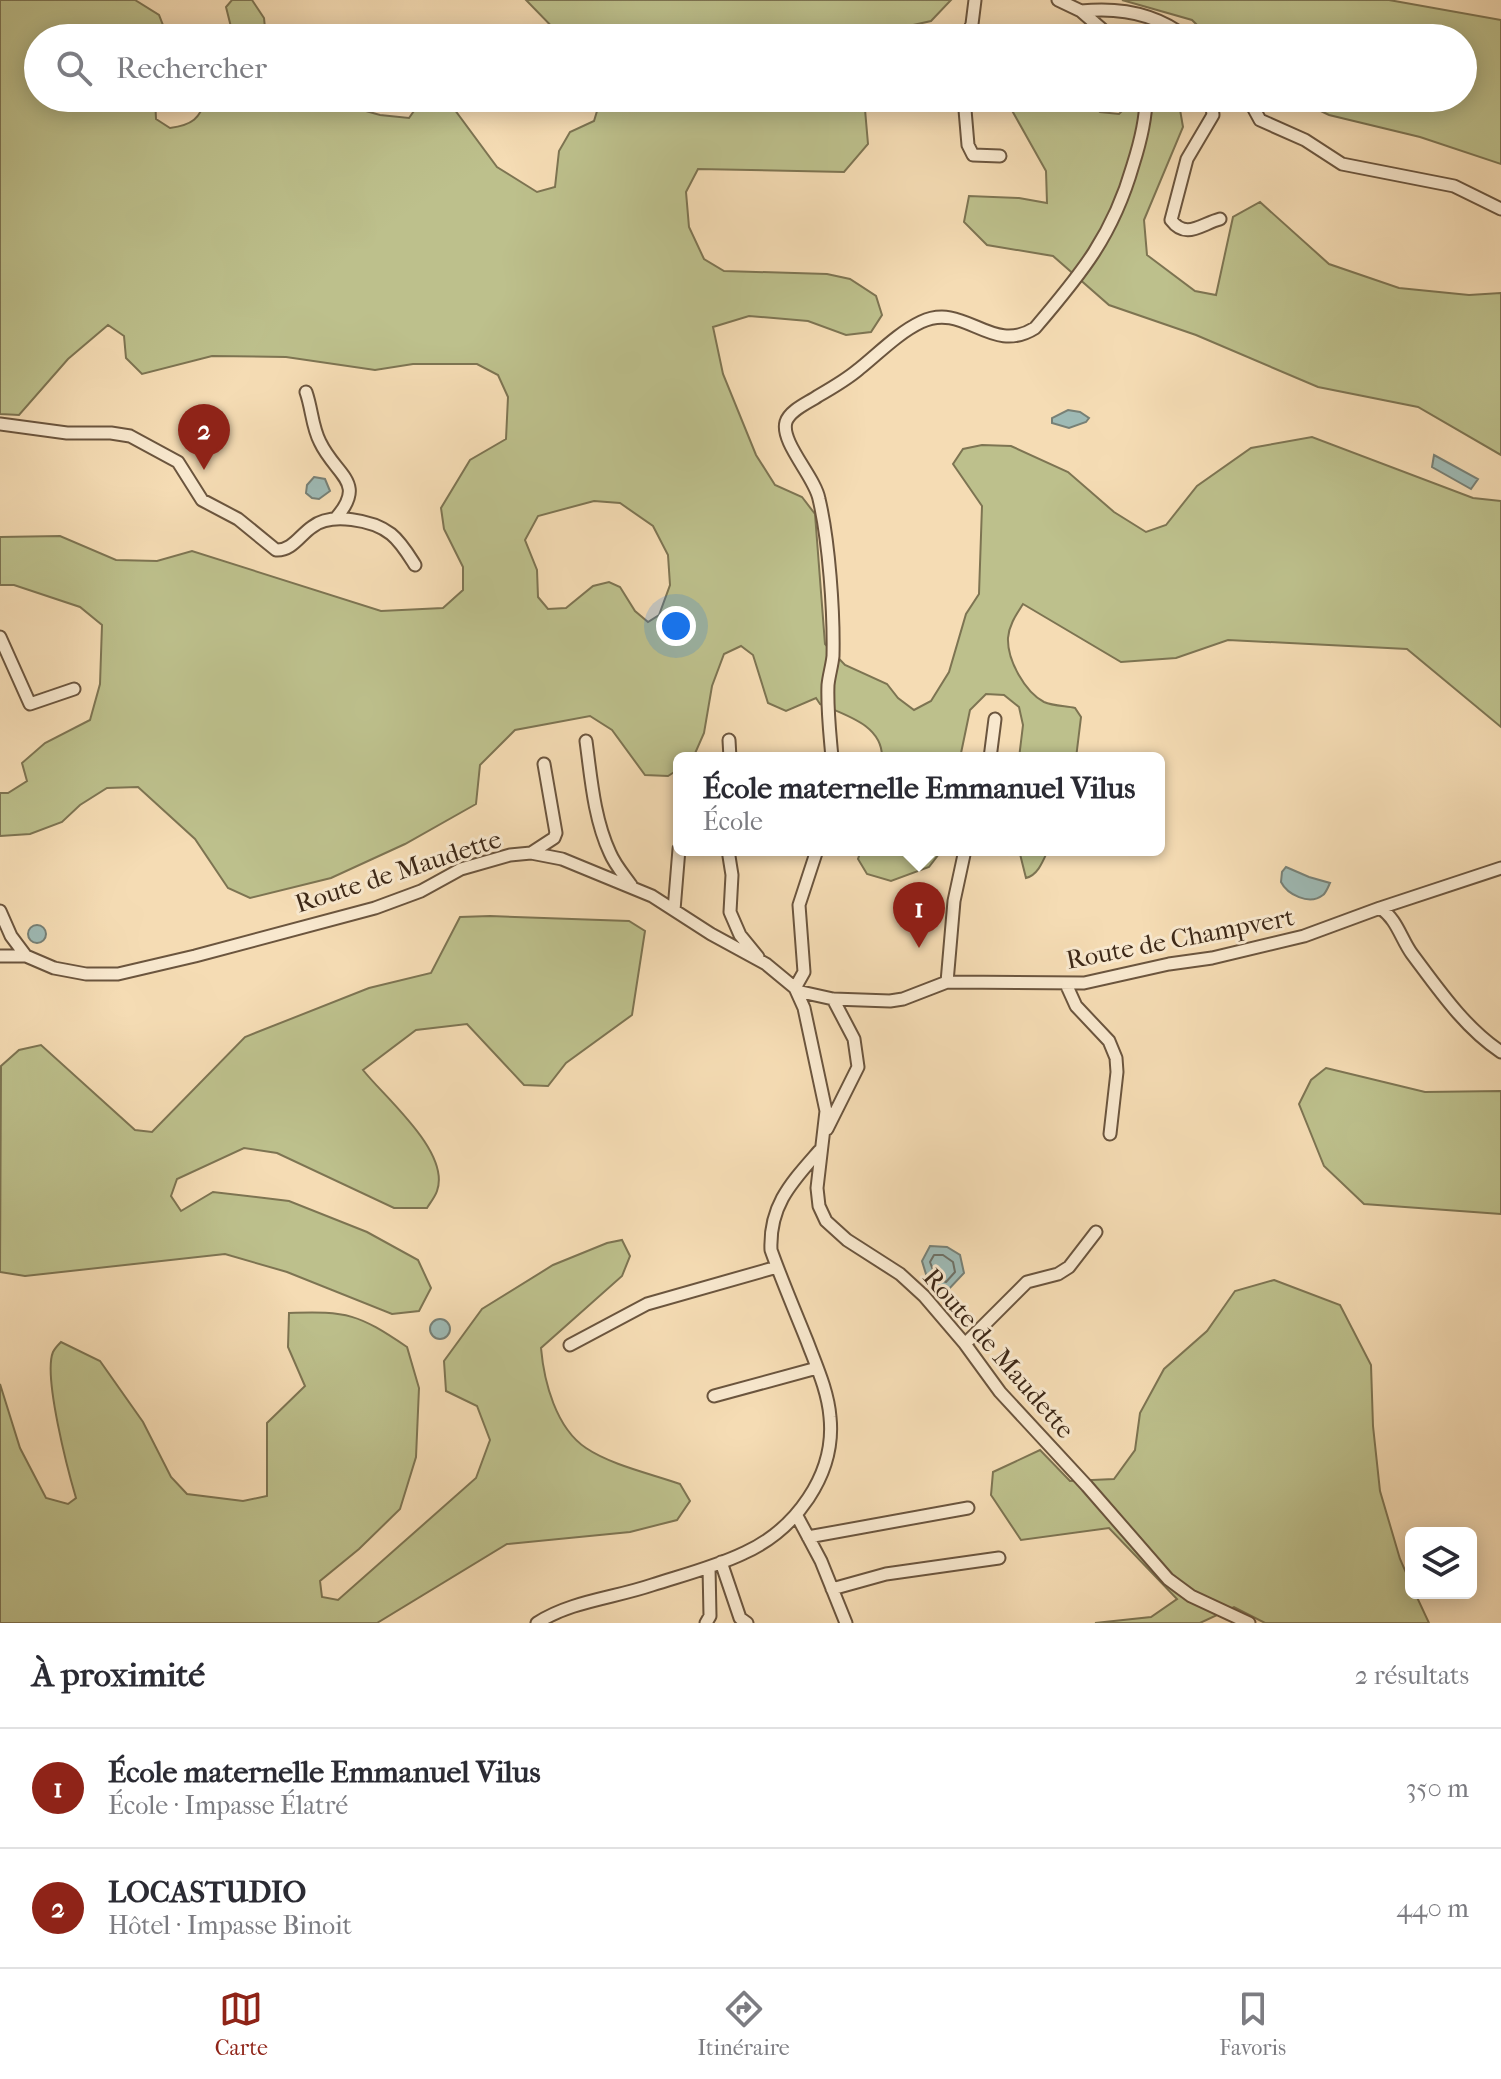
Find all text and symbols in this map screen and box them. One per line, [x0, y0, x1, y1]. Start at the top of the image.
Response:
search box [24, 24, 1477, 112]
icon: search [52, 46, 96, 90]
text: Rechercher [116, 51, 267, 86]
pin: 2 [178, 404, 230, 470]
your location [656, 606, 696, 646]
popup [673, 752, 1165, 856]
text: École maternelle Emmanuel Vilus [703, 771, 1135, 806]
text: École [703, 806, 763, 837]
street label: Route de Maudette [291, 823, 505, 919]
pin: 1 [893, 882, 945, 948]
street label: Route de Champvert [1063, 901, 1297, 976]
street label: Route de Maudette [916, 1262, 1081, 1445]
map controls [1405, 1527, 1477, 1599]
button: layers [1405, 1527, 1477, 1599]
text: À proximité [32, 1655, 205, 1695]
text: 2 résultats [1355, 1660, 1469, 1691]
text: École maternelle Emmanuel Vilus [108, 1755, 541, 1790]
text: 1 [53, 1773, 63, 1804]
text: 350 m [1406, 1773, 1469, 1804]
text: École · Impasse Élatré [108, 1790, 348, 1821]
text: LOCASTUDIO [108, 1875, 306, 1910]
text: 2 [51, 1893, 65, 1924]
text: 440 m [1397, 1893, 1469, 1924]
text: Hôtel · Impasse Binoit [108, 1910, 352, 1941]
tab: Carte [215, 1987, 268, 2061]
tab: Itinéraire [697, 1987, 790, 2061]
tab: Favoris [1219, 1987, 1286, 2061]

